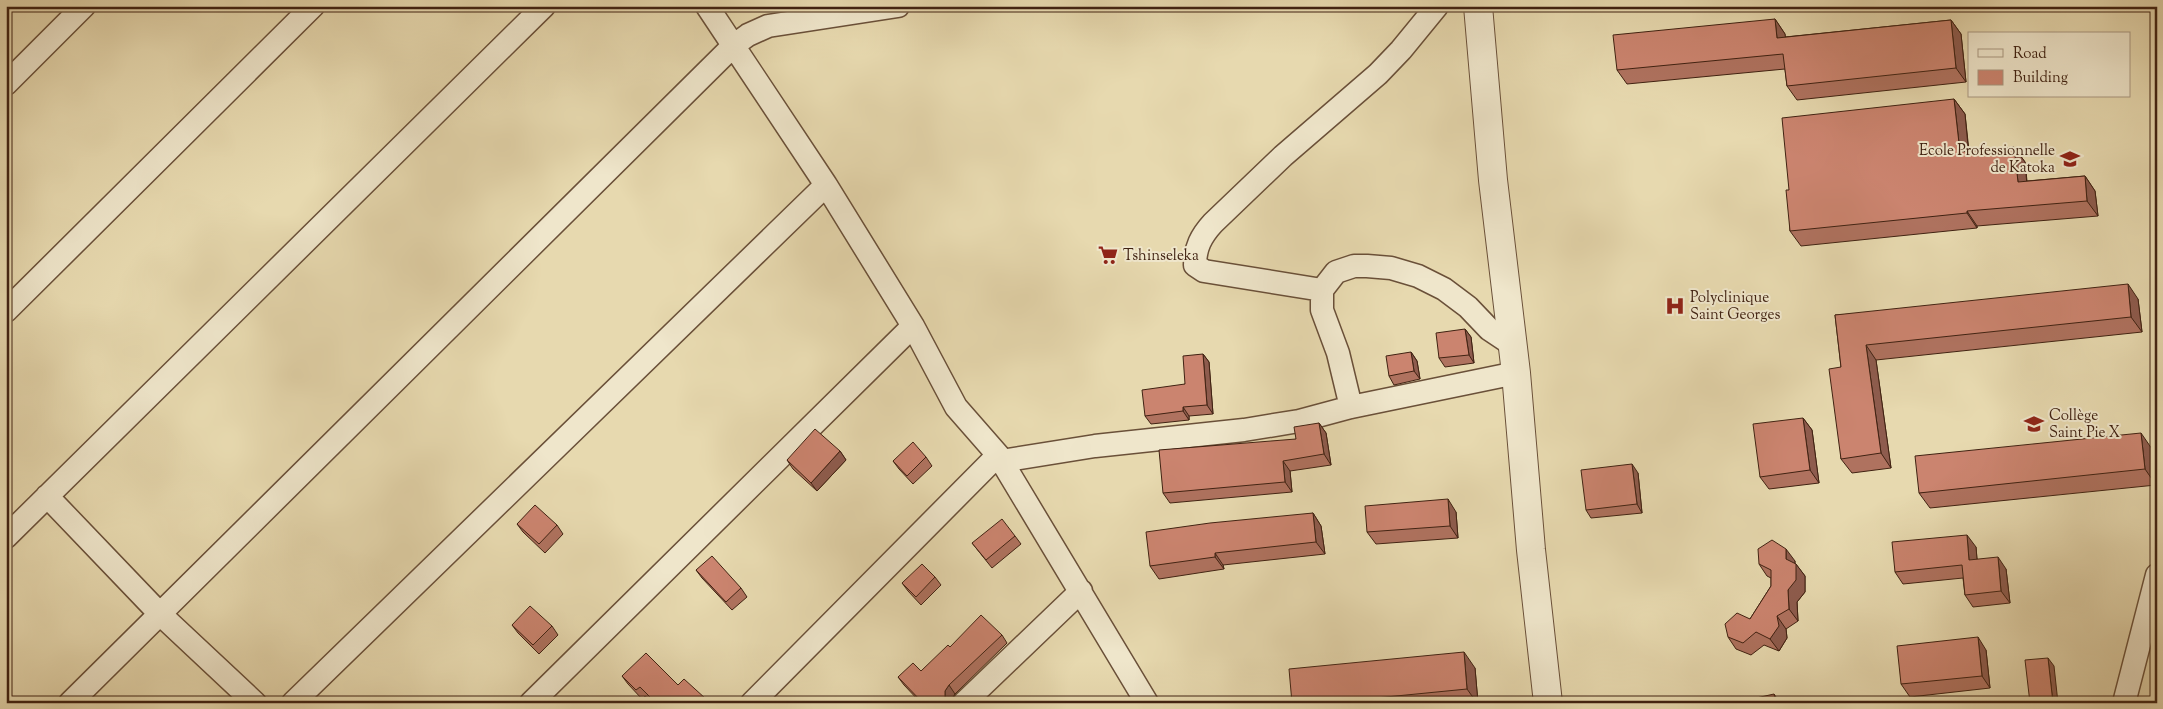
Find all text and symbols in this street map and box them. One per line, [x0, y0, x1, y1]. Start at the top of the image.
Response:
legend [1968, 32, 2130, 98]
text: Road [2013, 44, 2047, 65]
text: Building [2013, 68, 2068, 89]
place label: Ecole Professionnelle de Katoka [1919, 141, 2055, 179]
school or university icon: Ecole Professionnelle de Katoka [2059, 148, 2081, 170]
supermarket icon: Tshinseleka [1097, 244, 1119, 266]
place label: Tshinseleka [1123, 246, 1199, 267]
place label: Polyclinique Saint Georges [1690, 288, 1780, 326]
hospital icon: Polyclinique Saint Georges [1664, 295, 1686, 317]
place label: Collège Saint Pie X [2049, 406, 2120, 444]
school or university icon: Collège Saint Pie X [2023, 413, 2045, 435]

